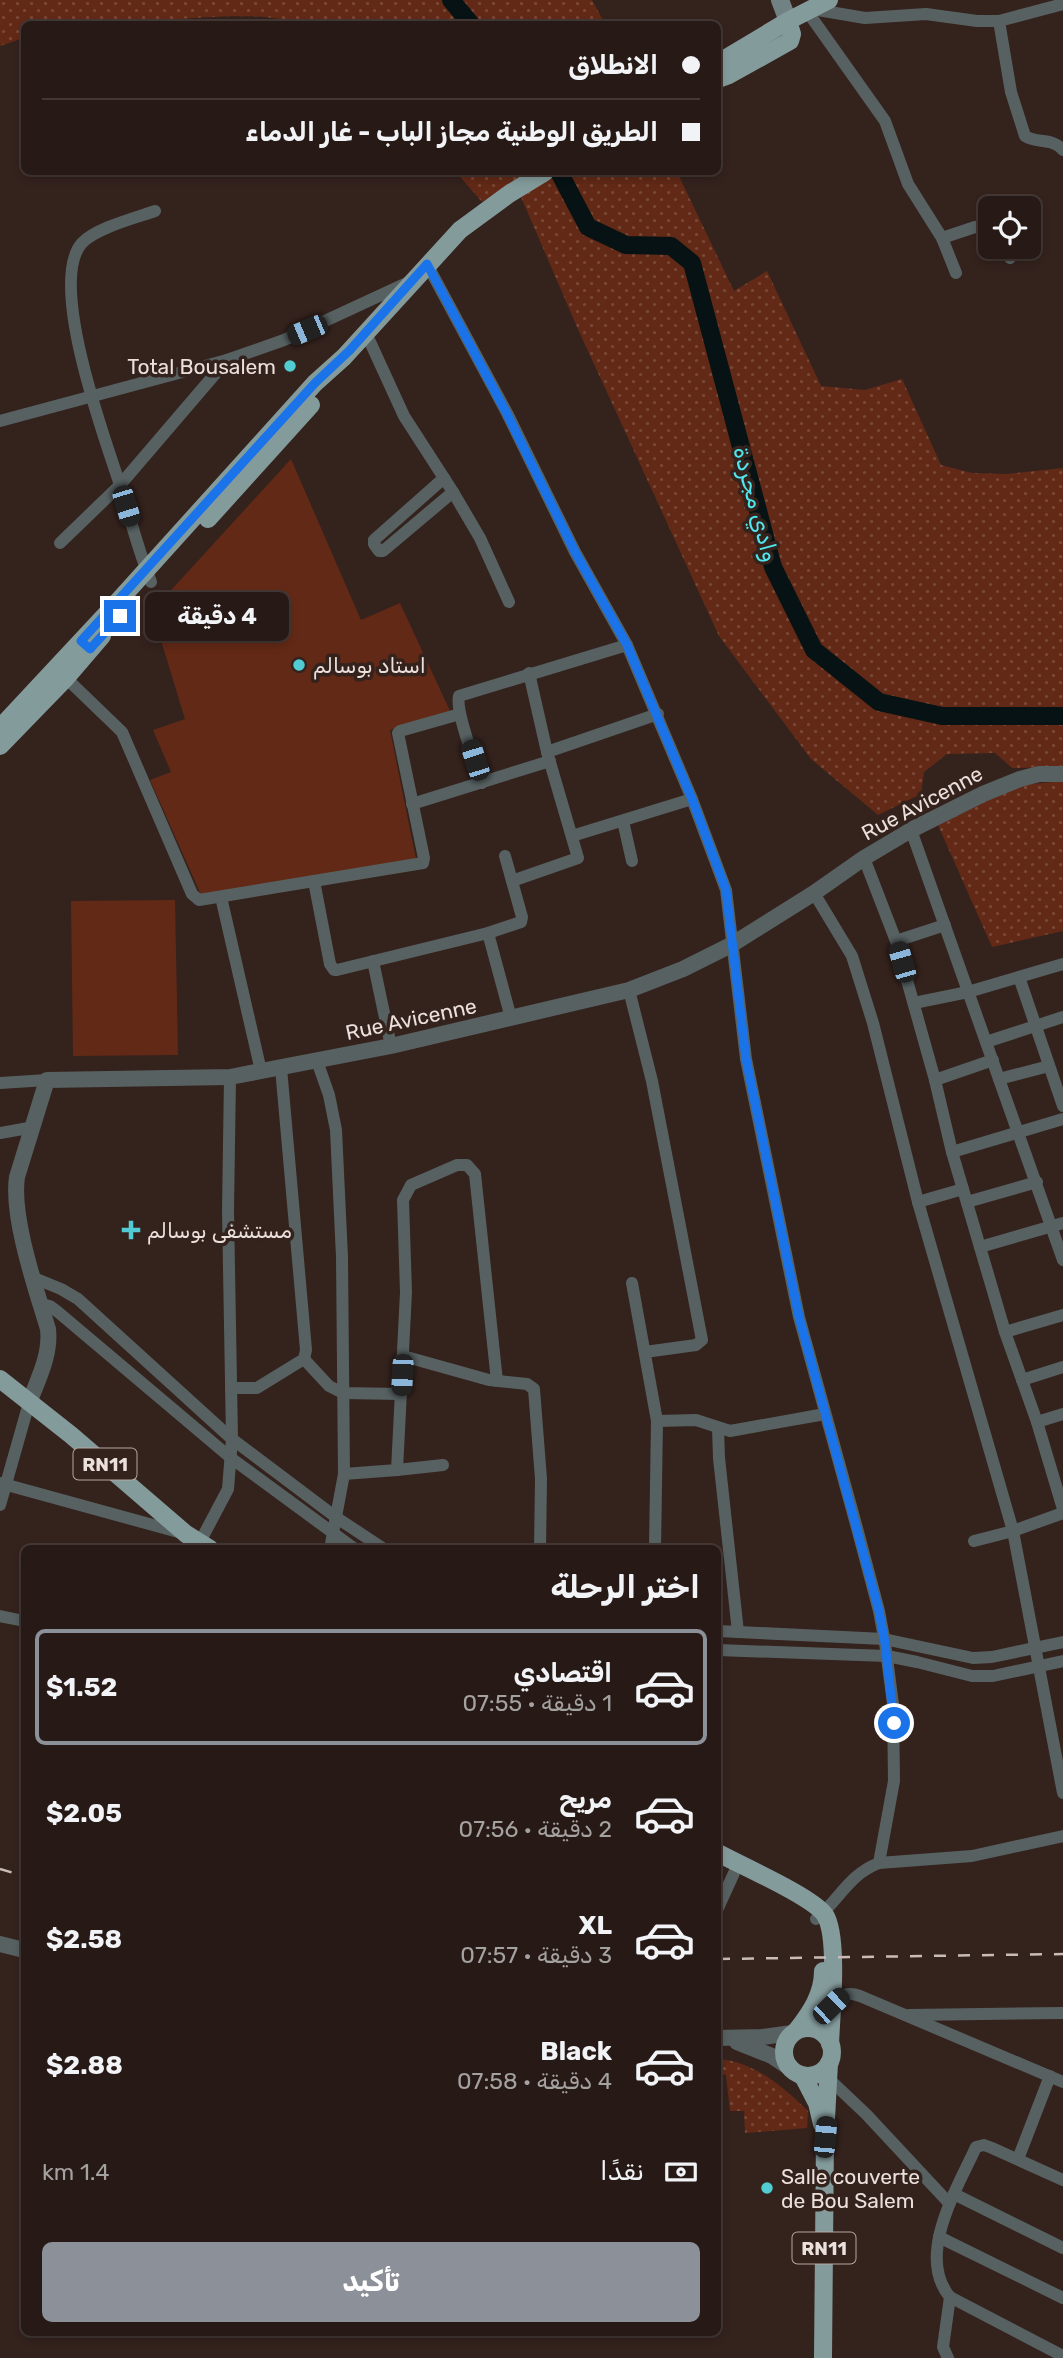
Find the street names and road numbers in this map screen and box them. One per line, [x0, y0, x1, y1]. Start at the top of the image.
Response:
street label: Rue Avicenne [857, 761, 987, 845]
street label: Rue Avicenne [343, 993, 479, 1045]
road number: RN11 [74, 1448, 136, 1480]
road number: RN11 [792, 2232, 856, 2264]

